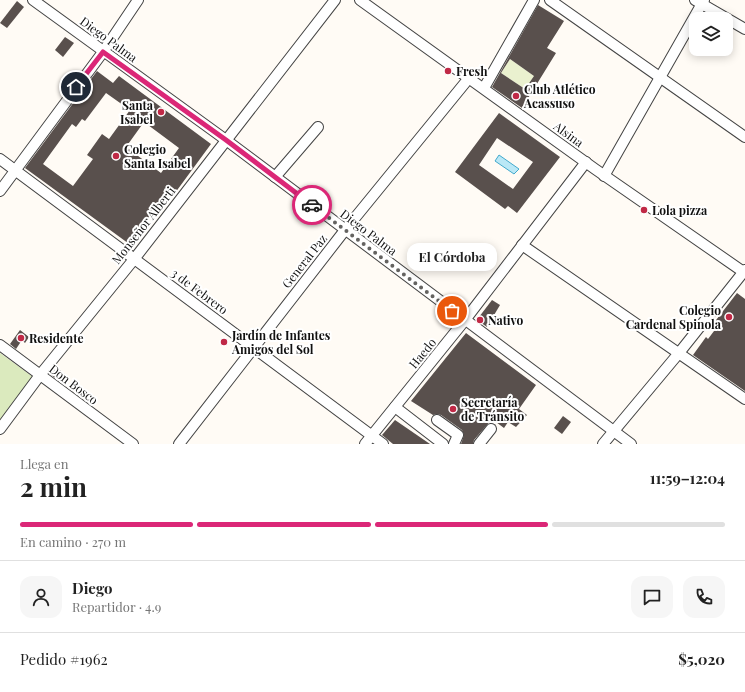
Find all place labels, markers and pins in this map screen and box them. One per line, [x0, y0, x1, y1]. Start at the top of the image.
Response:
place label: Fresh [456, 63, 488, 79]
marker: Fresh [443, 66, 453, 76]
pin [59, 70, 93, 104]
place label: Club Atlético Acassuso [523, 81, 596, 111]
marker: Club Atlético Acassuso [511, 91, 521, 101]
place label: Santa Isabel [120, 97, 154, 127]
marker: Santa Isabel [156, 107, 166, 117]
place label: Colegio Santa Isabel [124, 141, 191, 171]
marker: Colegio Santa Isabel [111, 151, 121, 161]
place label: Lola pizza [652, 202, 708, 218]
marker: Lola pizza [639, 205, 649, 215]
callout: El Córdoba [407, 243, 497, 271]
pin [435, 294, 469, 328]
place label: Colegio Cardenal Spinola [626, 302, 722, 332]
place label: Nativo [488, 312, 524, 328]
marker: Colegio Cardenal Spinola [724, 312, 734, 322]
marker: Nativo [475, 315, 485, 325]
place label: Jardín de Infantes Amigos del Sol [231, 327, 331, 357]
place label: Residente [29, 330, 83, 346]
marker: Residente [16, 333, 26, 343]
marker: Jardín de Infantes Amigos del Sol [219, 337, 229, 347]
place label: Secretaría de Tránsito [461, 394, 524, 424]
marker: Secretaría de Tránsito [448, 404, 458, 414]

